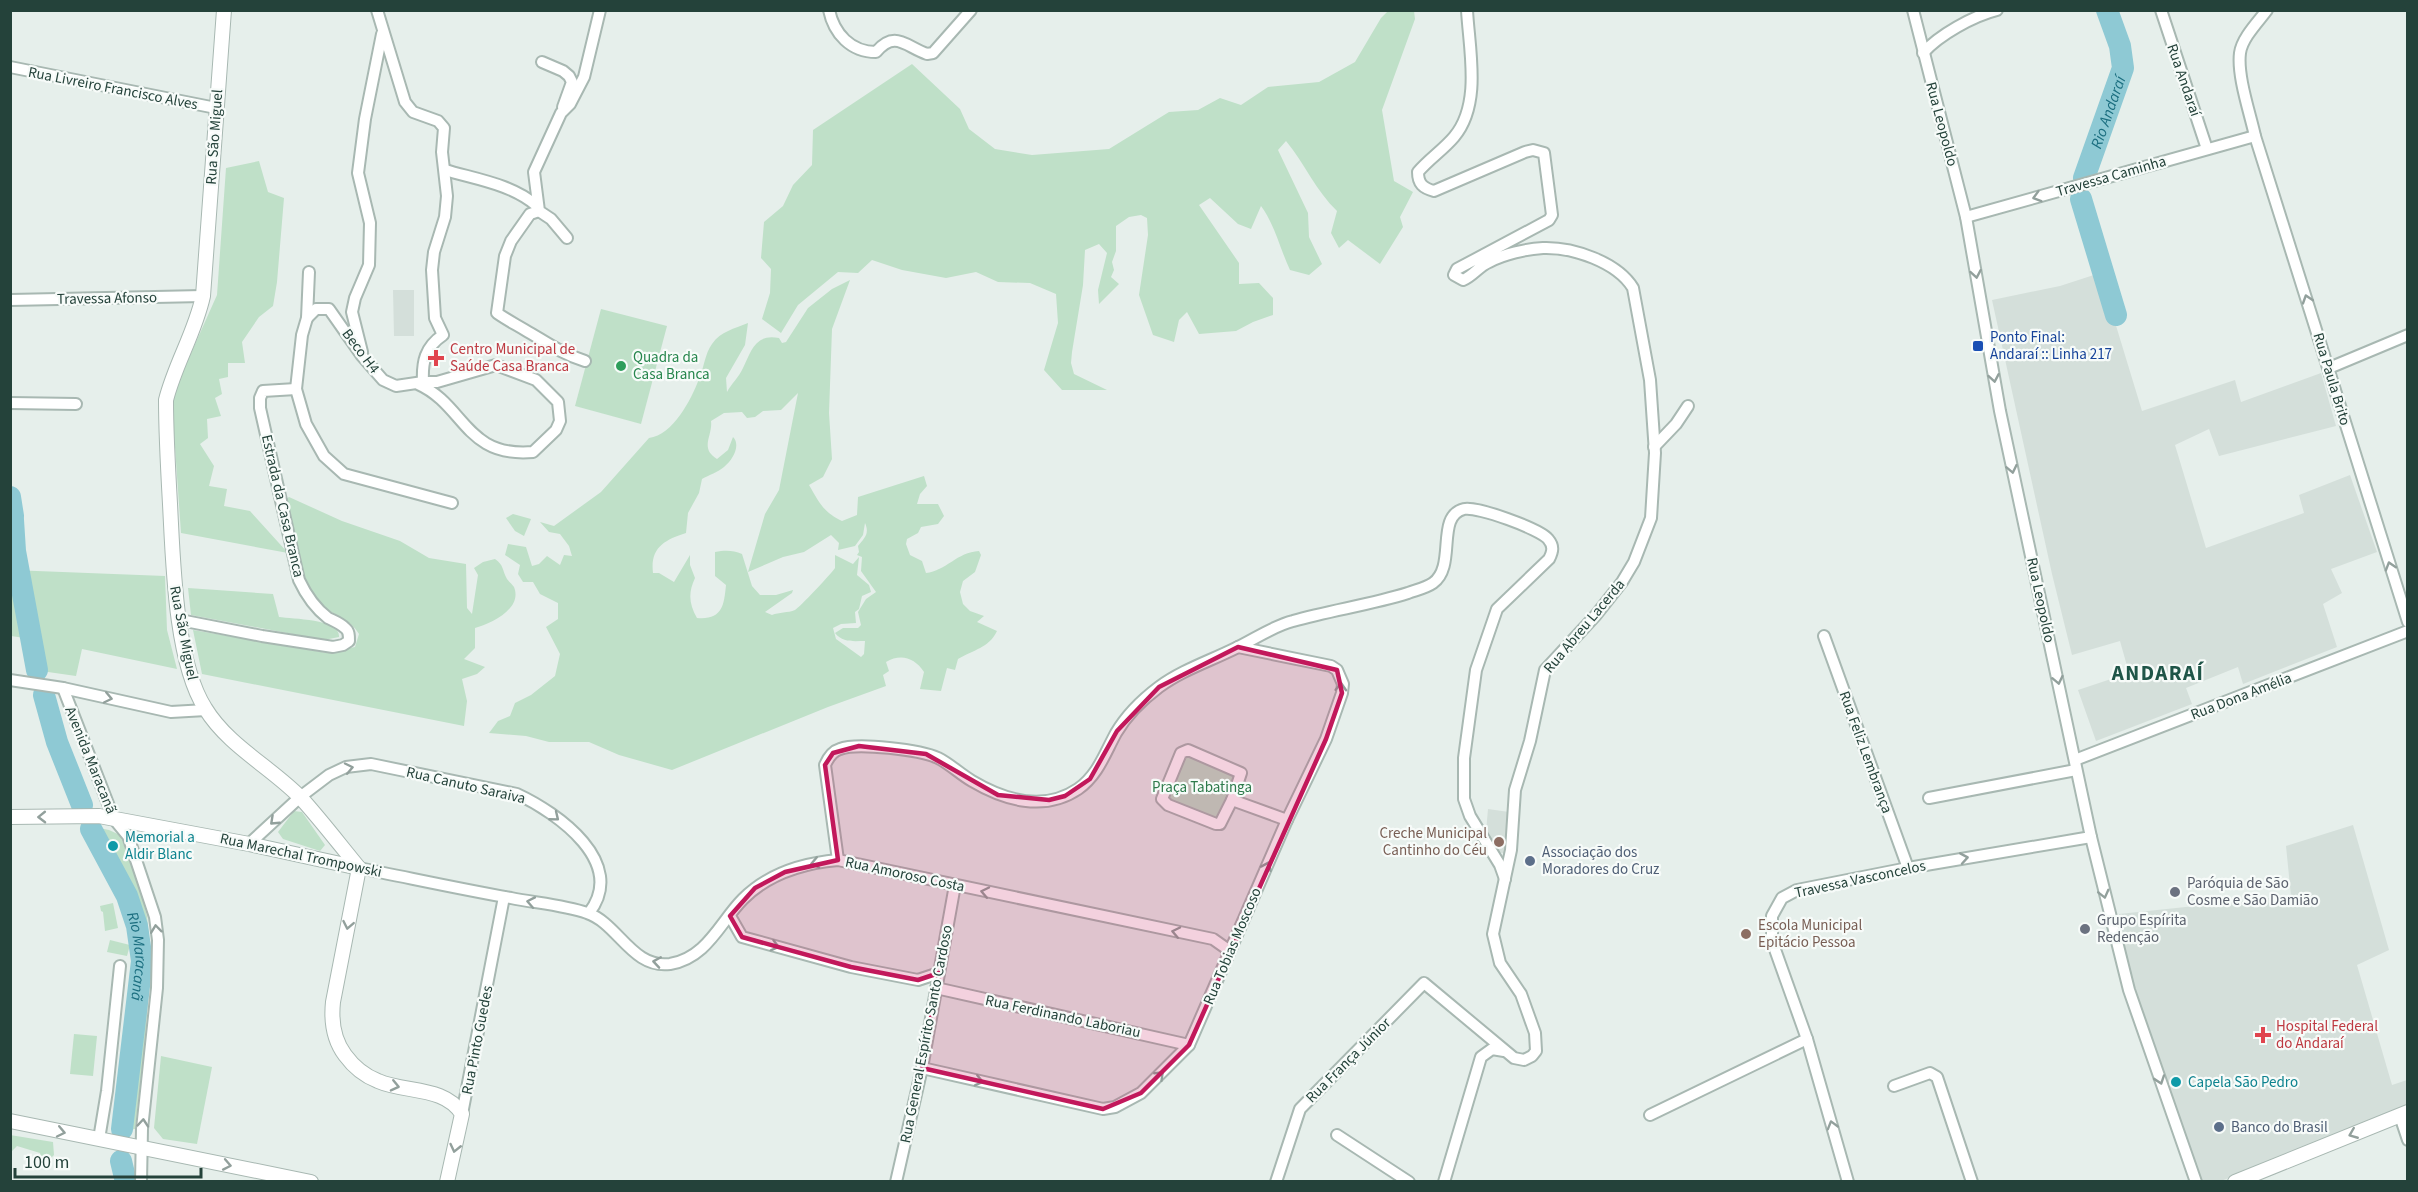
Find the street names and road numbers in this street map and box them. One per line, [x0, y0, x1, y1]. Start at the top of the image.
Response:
street label: Rua Andaraí [2161, 41, 2206, 121]
street label: Rua Livreiro Francisco Alves [26, 62, 200, 115]
street label: Rua Leopoldo [1920, 80, 1963, 169]
street label: Rua São Miguel [201, 88, 228, 185]
street label: Travessa Caminha [2054, 151, 2169, 202]
street label: Travessa Afonso [57, 287, 157, 310]
street label: Beco H4 [337, 325, 385, 378]
street label: Rua Paula Brito [2307, 330, 2356, 428]
street label: Estrada da Casa Branca [256, 433, 309, 580]
street label: Rua Leopoldo [2021, 556, 2060, 645]
street label: Rua Abreu Lacerda [1539, 575, 1630, 678]
street label: Rua São Miguel [164, 584, 203, 682]
street label: Rua Dona Amélia [2188, 668, 2295, 725]
street label: Rua Feliz Lembrança [1834, 688, 1897, 816]
street label: Avenida Maracanã [59, 703, 122, 817]
street label: Rua Canuto Saraiva [404, 762, 528, 809]
street label: Rua Marechal Trompowski [218, 828, 384, 883]
street label: Rua Amoroso Costa [843, 852, 967, 897]
street label: Travessa Vasconcelos [1793, 855, 1928, 904]
street label: Rua Tobias Moscoso [1198, 884, 1267, 1008]
street label: Rua General Espírito Santo Cardoso [895, 923, 958, 1145]
street label: Rua Pinto Guedes [457, 984, 498, 1096]
street label: Rua Ferdinando Laboriau [983, 990, 1142, 1043]
street label: Rua França Júnior [1301, 1012, 1396, 1108]

